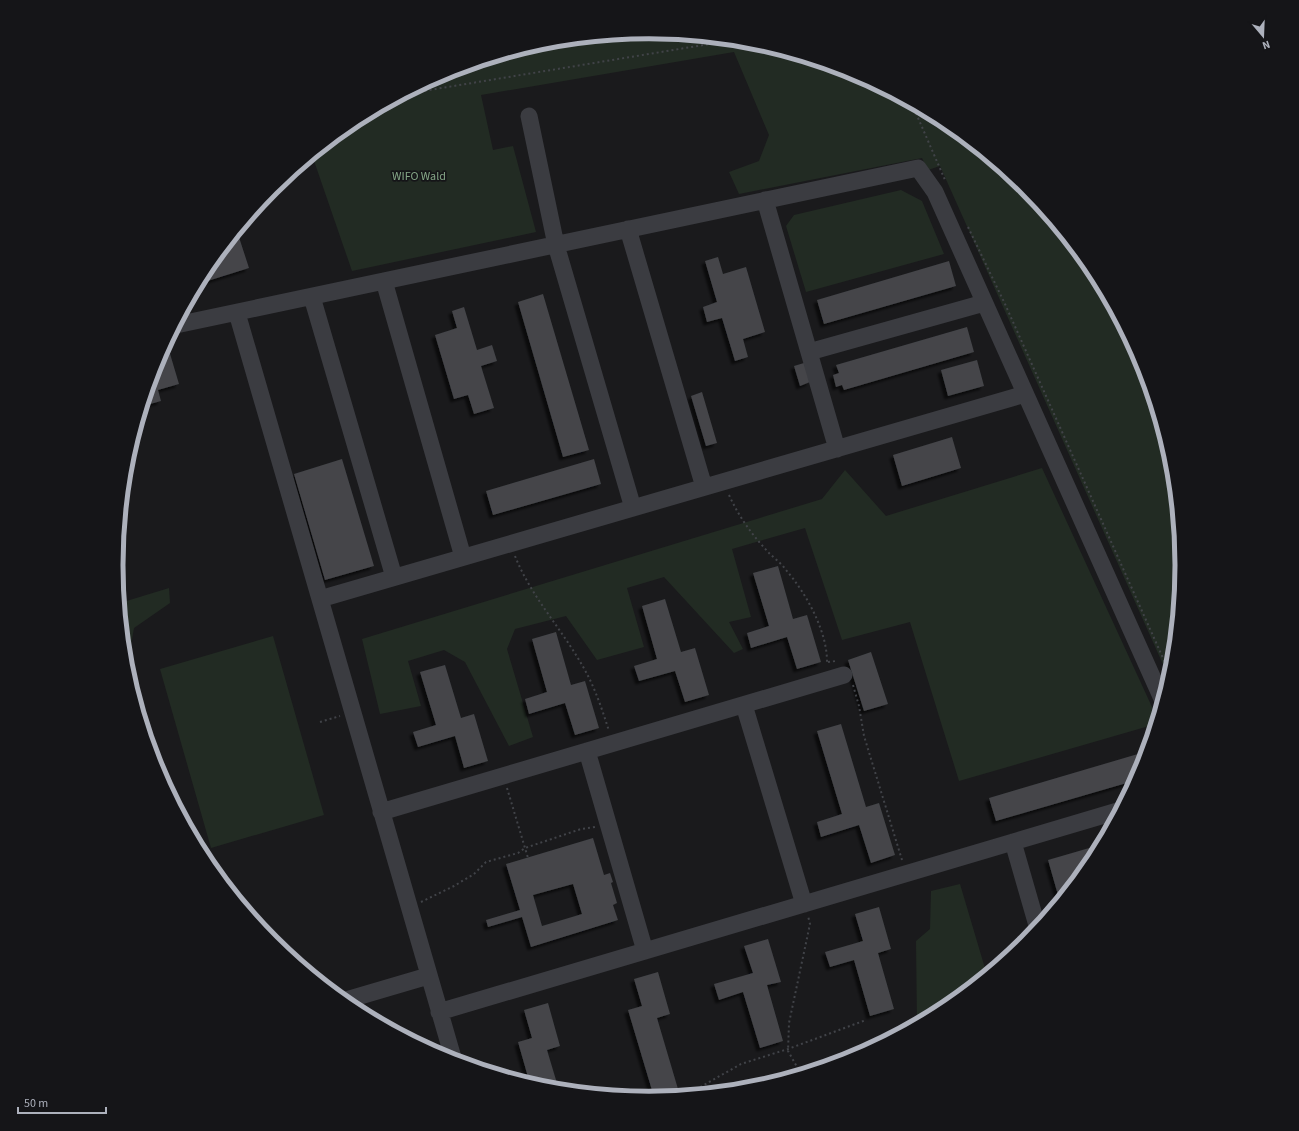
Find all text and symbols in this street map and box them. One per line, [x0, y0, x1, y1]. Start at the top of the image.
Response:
north arrow [1243, 16, 1283, 56]
text: N [1260, 37, 1272, 53]
park label: WIFO Wald [392, 168, 446, 185]
scale bar [18, 1089, 106, 1115]
text: 50 m [24, 1095, 48, 1112]

